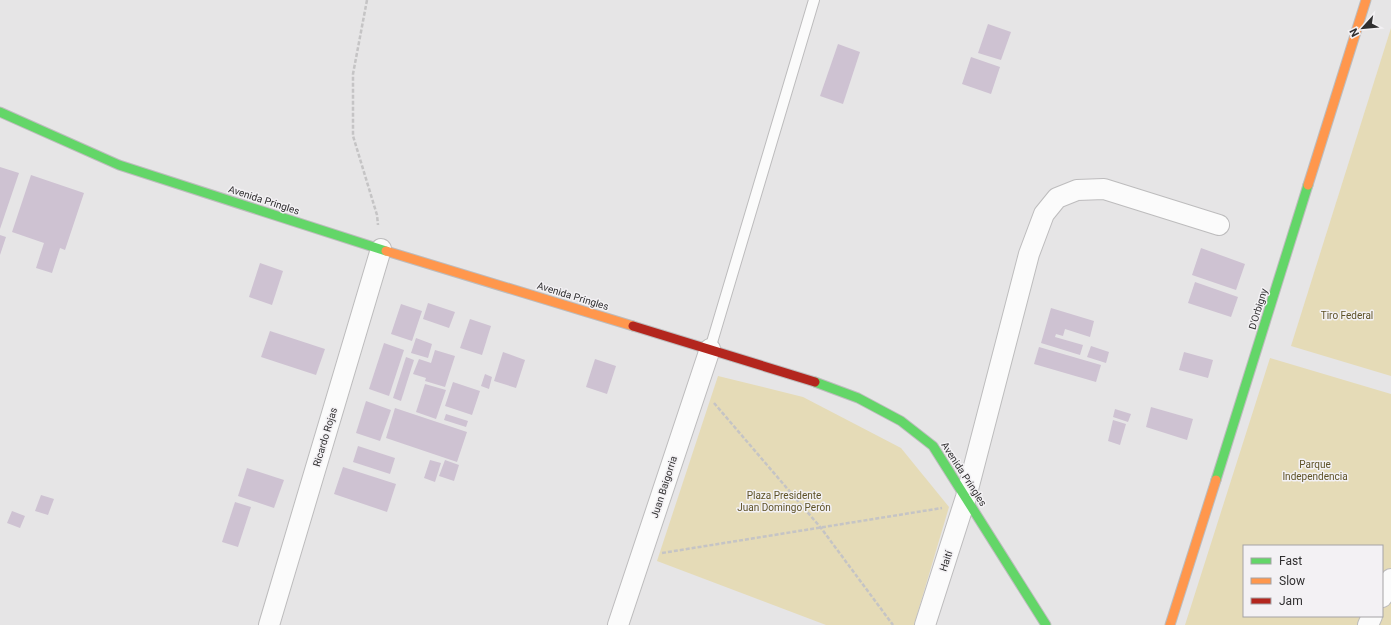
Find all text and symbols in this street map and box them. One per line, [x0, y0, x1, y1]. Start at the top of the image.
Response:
north arrow [1343, 8, 1383, 48]
text: N [1347, 26, 1362, 39]
street label: Avenida Pringles [227, 183, 301, 217]
street label: Avenida Pringles [536, 280, 610, 312]
street label: D'Orbigny [1247, 287, 1270, 331]
park label: Tiro Federal [1321, 310, 1373, 321]
street label: Ricardo Rojas [311, 406, 339, 468]
street label: Avenida Pringles [939, 440, 989, 508]
street label: Juan Baigorria [649, 455, 679, 519]
park label: Parque Independencia [1282, 459, 1348, 482]
park label: Plaza Presidente Juan Domingo Perón [737, 490, 831, 513]
legend [1243, 545, 1383, 617]
street label: Haití [938, 549, 955, 573]
text: Fast [1279, 554, 1302, 568]
text: Slow [1279, 574, 1305, 588]
text: Jam [1279, 594, 1303, 608]

